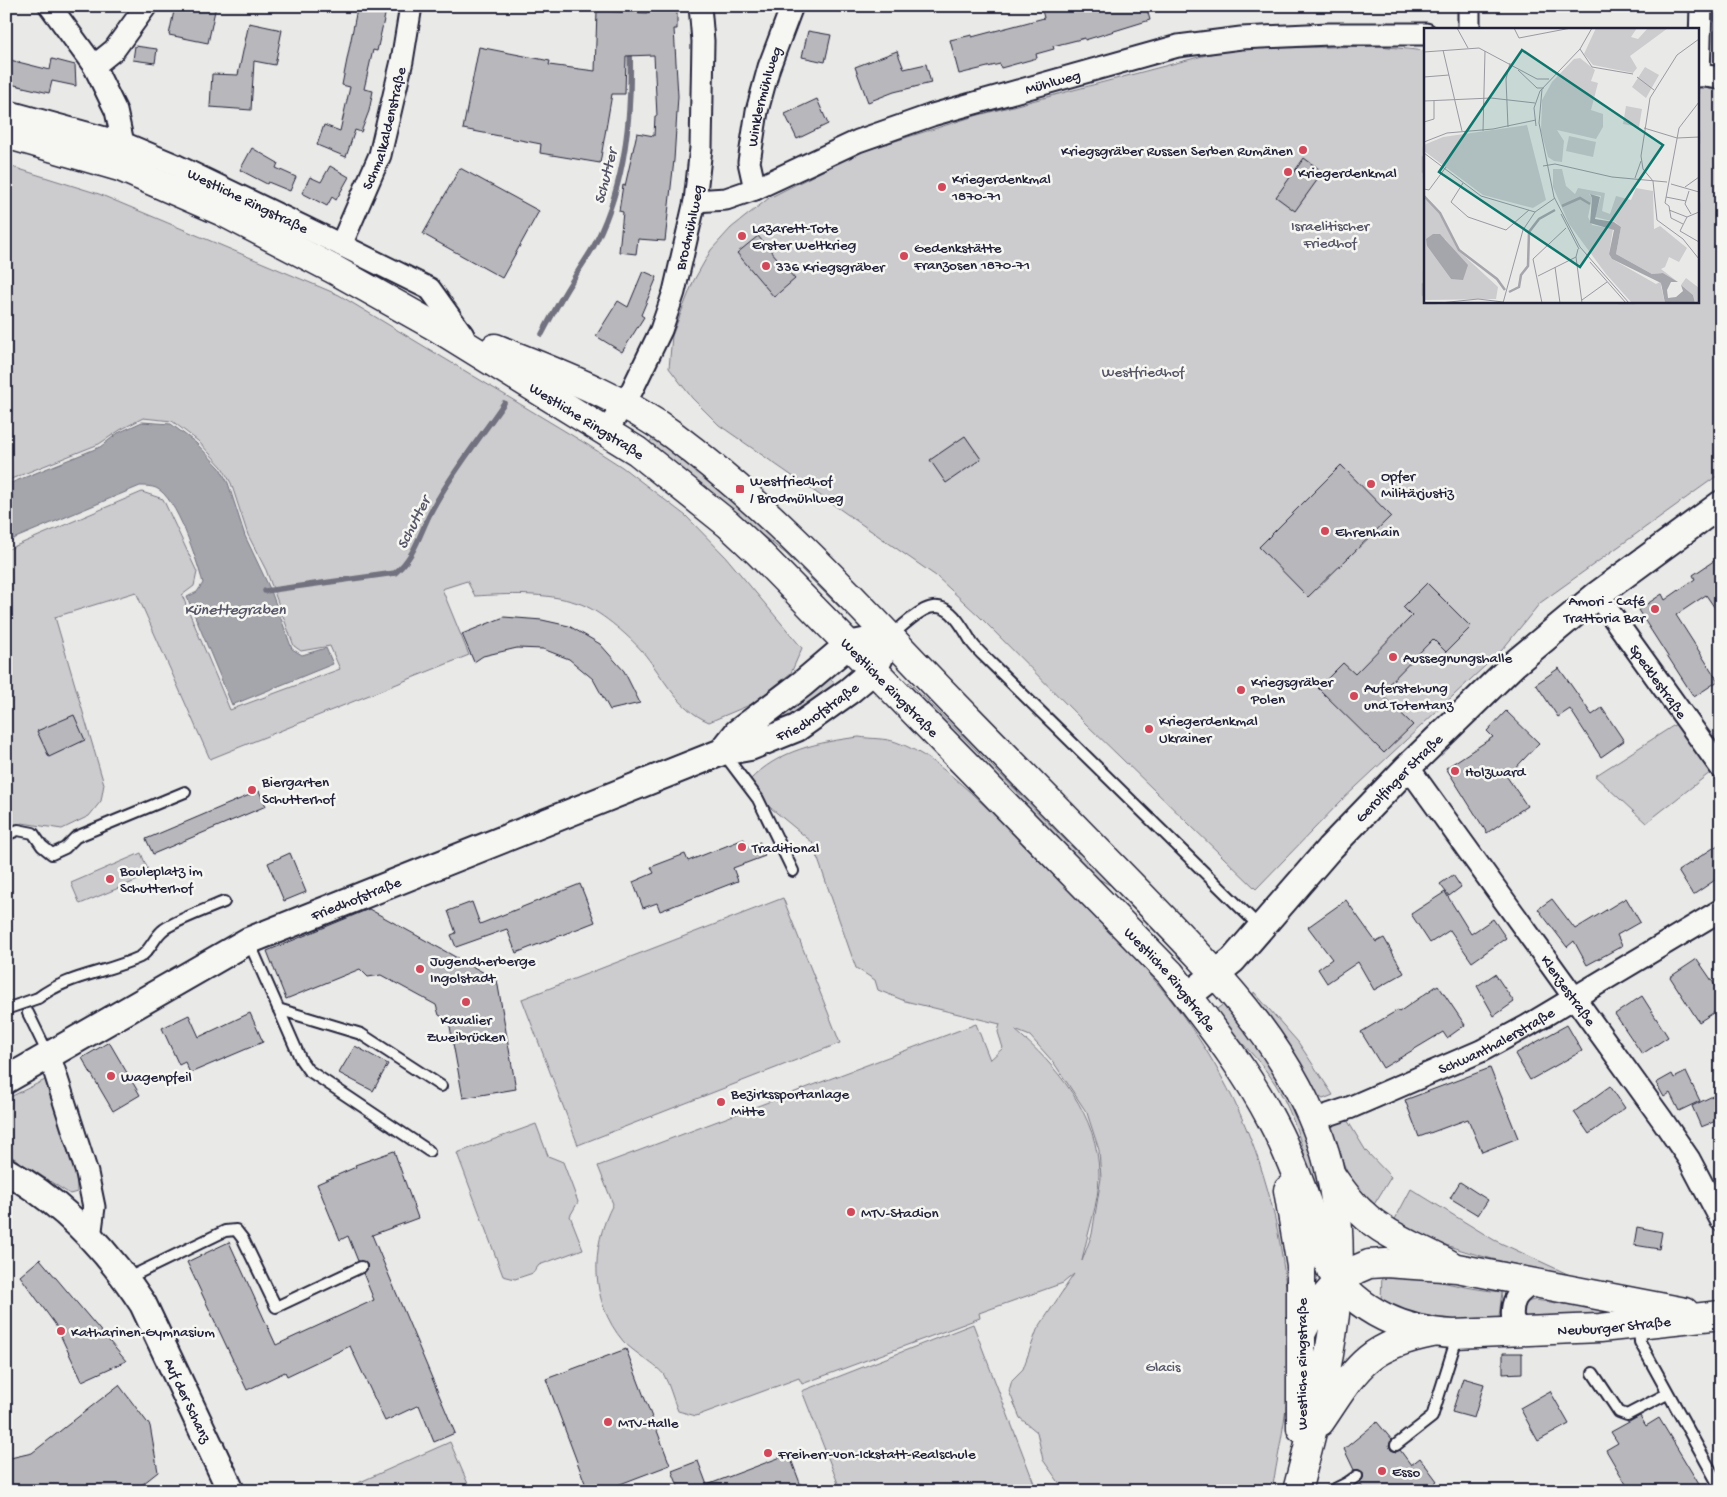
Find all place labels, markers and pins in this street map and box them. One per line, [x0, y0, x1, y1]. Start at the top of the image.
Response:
place label: Kriegsgräber Russen Serben Rumänen [1061, 143, 1293, 161]
marker: Kriegsgräber Russen Serben Rumänen [1297, 144, 1309, 156]
place label: Kriegerdenkmal [1298, 165, 1397, 183]
marker: Kriegerdenkmal [1282, 166, 1294, 178]
place label: Kriegerdenkmal 1870-71 [951, 171, 1051, 206]
marker: Kriegerdenkmal 1870-71 [936, 181, 948, 193]
place label: Lazarett-Tote Erster Weltkrieg [752, 220, 856, 255]
marker: Lazarett-Tote Erster Weltkrieg [736, 230, 748, 242]
place label: Gedenkstätte Franzosen 1870-71 [913, 240, 1030, 275]
marker: Gedenkstätte Franzosen 1870-71 [898, 250, 910, 262]
place label: 336 Kriegsgräber [775, 259, 886, 277]
marker: 336 Kriegsgräber [760, 260, 772, 272]
place label: Opfer Militärjustiz [1381, 468, 1454, 503]
place label: Westfriedhof / Brodmühlweg [750, 473, 844, 508]
marker: Opfer Militärjustiz [1365, 478, 1377, 490]
marker: Westfriedhof / Brodmühlweg [734, 483, 746, 495]
place label: Ehrenhain [1335, 524, 1399, 542]
marker: Ehrenhain [1319, 525, 1331, 537]
place label: Amori - Café Trattoria Bar [1563, 593, 1647, 628]
marker: Amori - Café Trattoria Bar [1649, 603, 1661, 615]
place label: Aussegnungshalle [1403, 650, 1513, 668]
marker: Aussegnungshalle [1387, 651, 1399, 663]
place label: Kriegsgräber Polen [1250, 674, 1334, 709]
place label: Auferstehung und Totentanz [1364, 680, 1454, 715]
marker: Kriegsgräber Polen [1235, 684, 1247, 696]
marker: Auferstehung und Totentanz [1348, 690, 1360, 702]
place label: Kriegerdenkmal Ukrainer [1159, 713, 1258, 748]
marker: Kriegerdenkmal Ukrainer [1143, 723, 1155, 735]
place label: Holzward [1465, 764, 1527, 782]
marker: Holzward [1449, 765, 1461, 777]
place label: Biergarten Schutterhof [261, 774, 336, 809]
marker: Biergarten Schutterhof [246, 784, 258, 796]
place label: Traditional [751, 840, 819, 858]
marker: Traditional [736, 841, 748, 853]
place label: Bouleplatz im Schutterhof [119, 863, 203, 898]
marker: Bouleplatz im Schutterhof [104, 873, 116, 885]
place label: Jugendherberge Ingolstadt [430, 953, 536, 988]
marker: Jugendherberge Ingolstadt [414, 963, 426, 975]
marker: Kavalier Zweibrücken [460, 996, 472, 1008]
place label: Kavalier Zweibrücken [426, 1012, 506, 1047]
place label: Wagenpfeil [121, 1069, 192, 1087]
marker: Wagenpfeil [105, 1070, 117, 1082]
place label: Bezirkssportanlage Mitte [730, 1086, 850, 1121]
marker: Bezirkssportanlage Mitte [715, 1096, 727, 1108]
place label: MTV-Stadion [861, 1205, 939, 1223]
marker: MTV-Stadion [845, 1206, 857, 1218]
place label: Katharinen-Gymnasium [71, 1324, 215, 1342]
marker: Katharinen-Gymnasium [55, 1325, 67, 1337]
place label: MTV-Halle [618, 1415, 679, 1433]
marker: MTV-Halle [602, 1416, 614, 1428]
place label: Freiherr-von-Ickstatt-Realschule [777, 1446, 976, 1464]
marker: Freiherr-von-Ickstatt-Realschule [762, 1447, 774, 1459]
place label: Esso [1392, 1464, 1420, 1482]
marker: Esso [1376, 1465, 1388, 1477]

